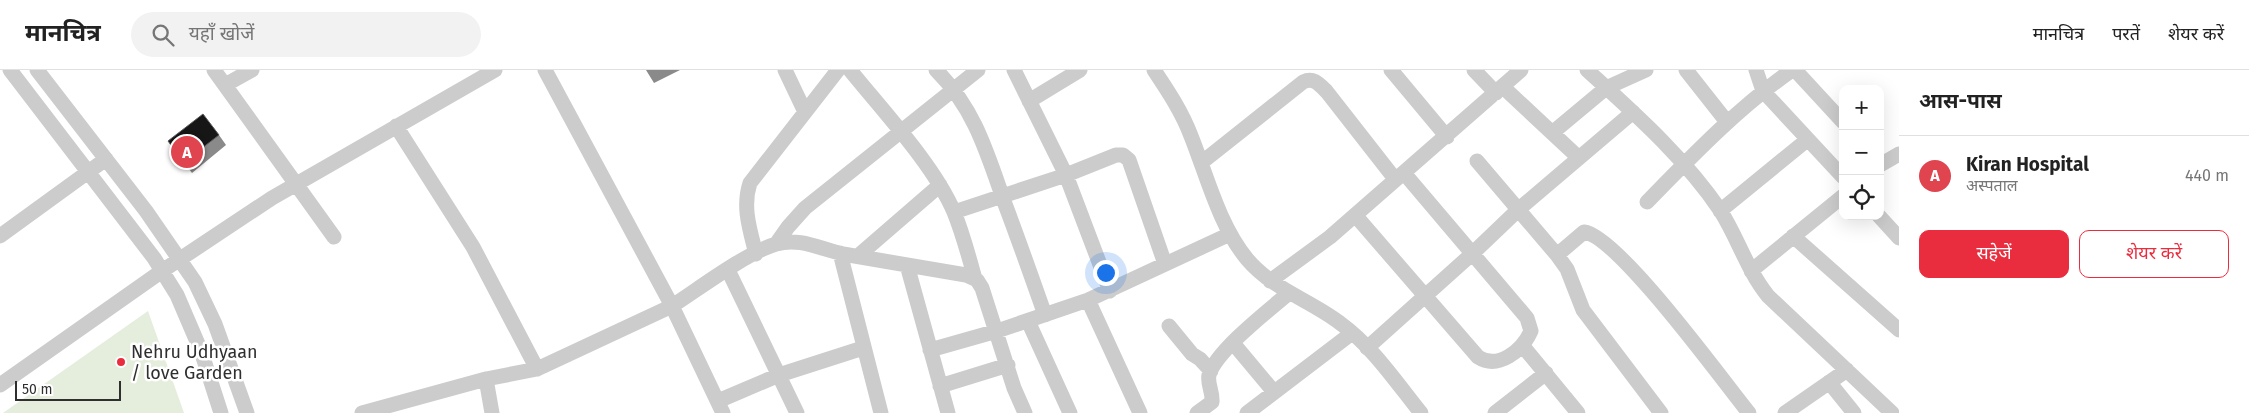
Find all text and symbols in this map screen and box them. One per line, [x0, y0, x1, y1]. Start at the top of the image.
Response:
search box [131, 12, 481, 57]
text: मानचित्र [25, 19, 101, 47]
icon: search [149, 21, 177, 49]
text: यहाँ खोजें [189, 22, 254, 45]
text: मानचित्र [2033, 23, 2084, 45]
text: परतें [2112, 23, 2140, 45]
text: शेयर करें [2168, 23, 2224, 45]
map controls [1839, 85, 1884, 220]
button: + [1839, 85, 1884, 130]
text: आस-पास [1919, 88, 2002, 114]
button: − [1839, 130, 1884, 175]
pin: A [171, 133, 203, 171]
text: Kiran Hospital [1966, 153, 2089, 176]
text: A [1930, 166, 1940, 185]
text: 440 m [2185, 166, 2229, 185]
button: locate [1839, 175, 1884, 220]
text: अस्पताल [1966, 176, 2018, 195]
button: सहेजें [1919, 230, 2069, 278]
button: शेयर करें [2079, 230, 2229, 278]
your location [1093, 260, 1119, 286]
place label: Nehru Udhyaan / love Garden [131, 341, 258, 384]
marker: Nehru Udhyaan / love Garden [115, 356, 127, 368]
scale bar [15, 378, 121, 401]
text: 50 m [22, 381, 53, 398]

